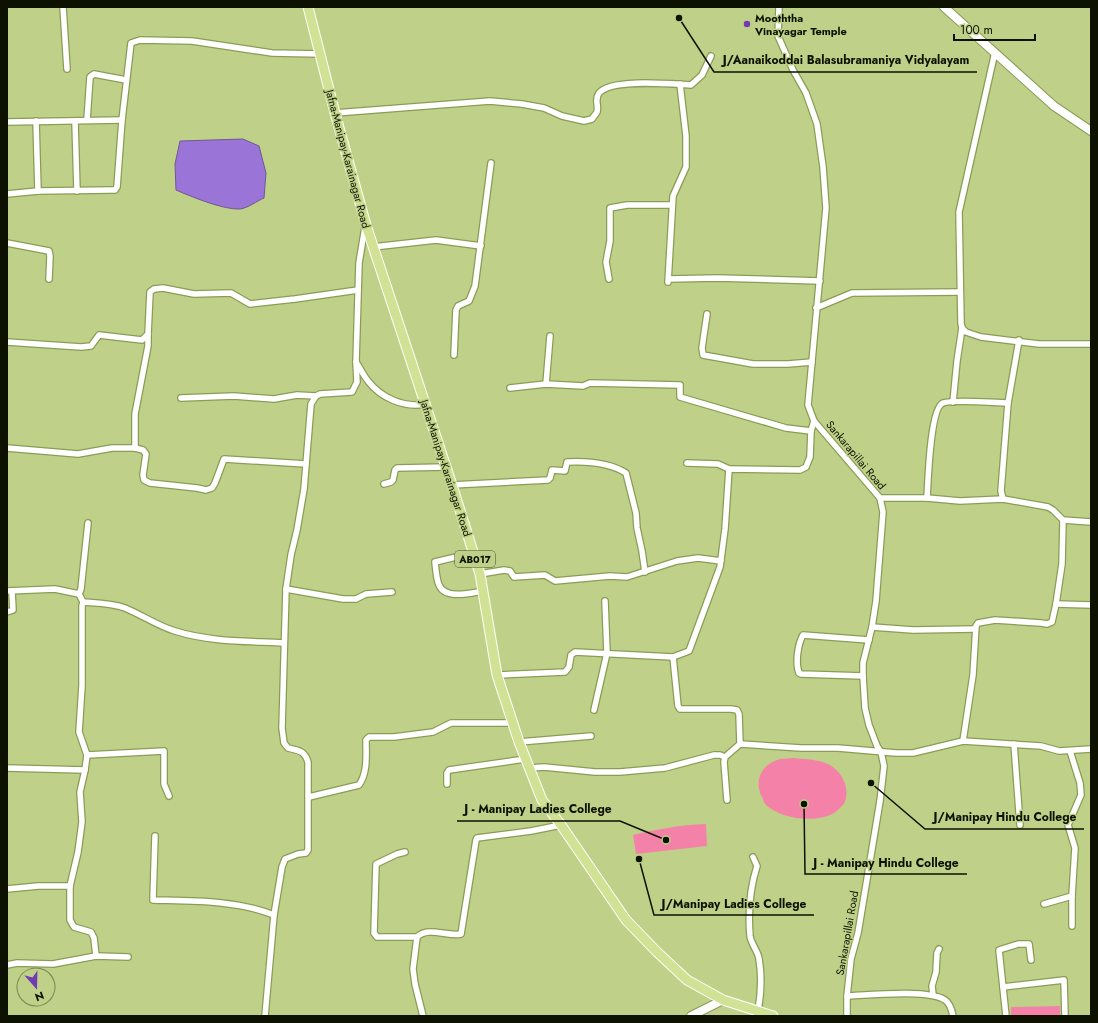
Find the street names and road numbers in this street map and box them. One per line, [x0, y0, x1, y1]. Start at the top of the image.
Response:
street label: Jafna-Manipay-Karainagar Road [321, 86, 374, 230]
street label: Jafna-Manipay-Karainagar Road [416, 396, 476, 538]
street label: Sankarapillai Road [822, 417, 890, 493]
road number: AB017 [455, 551, 495, 567]
street label: Sankarapillai Road [832, 889, 862, 977]

